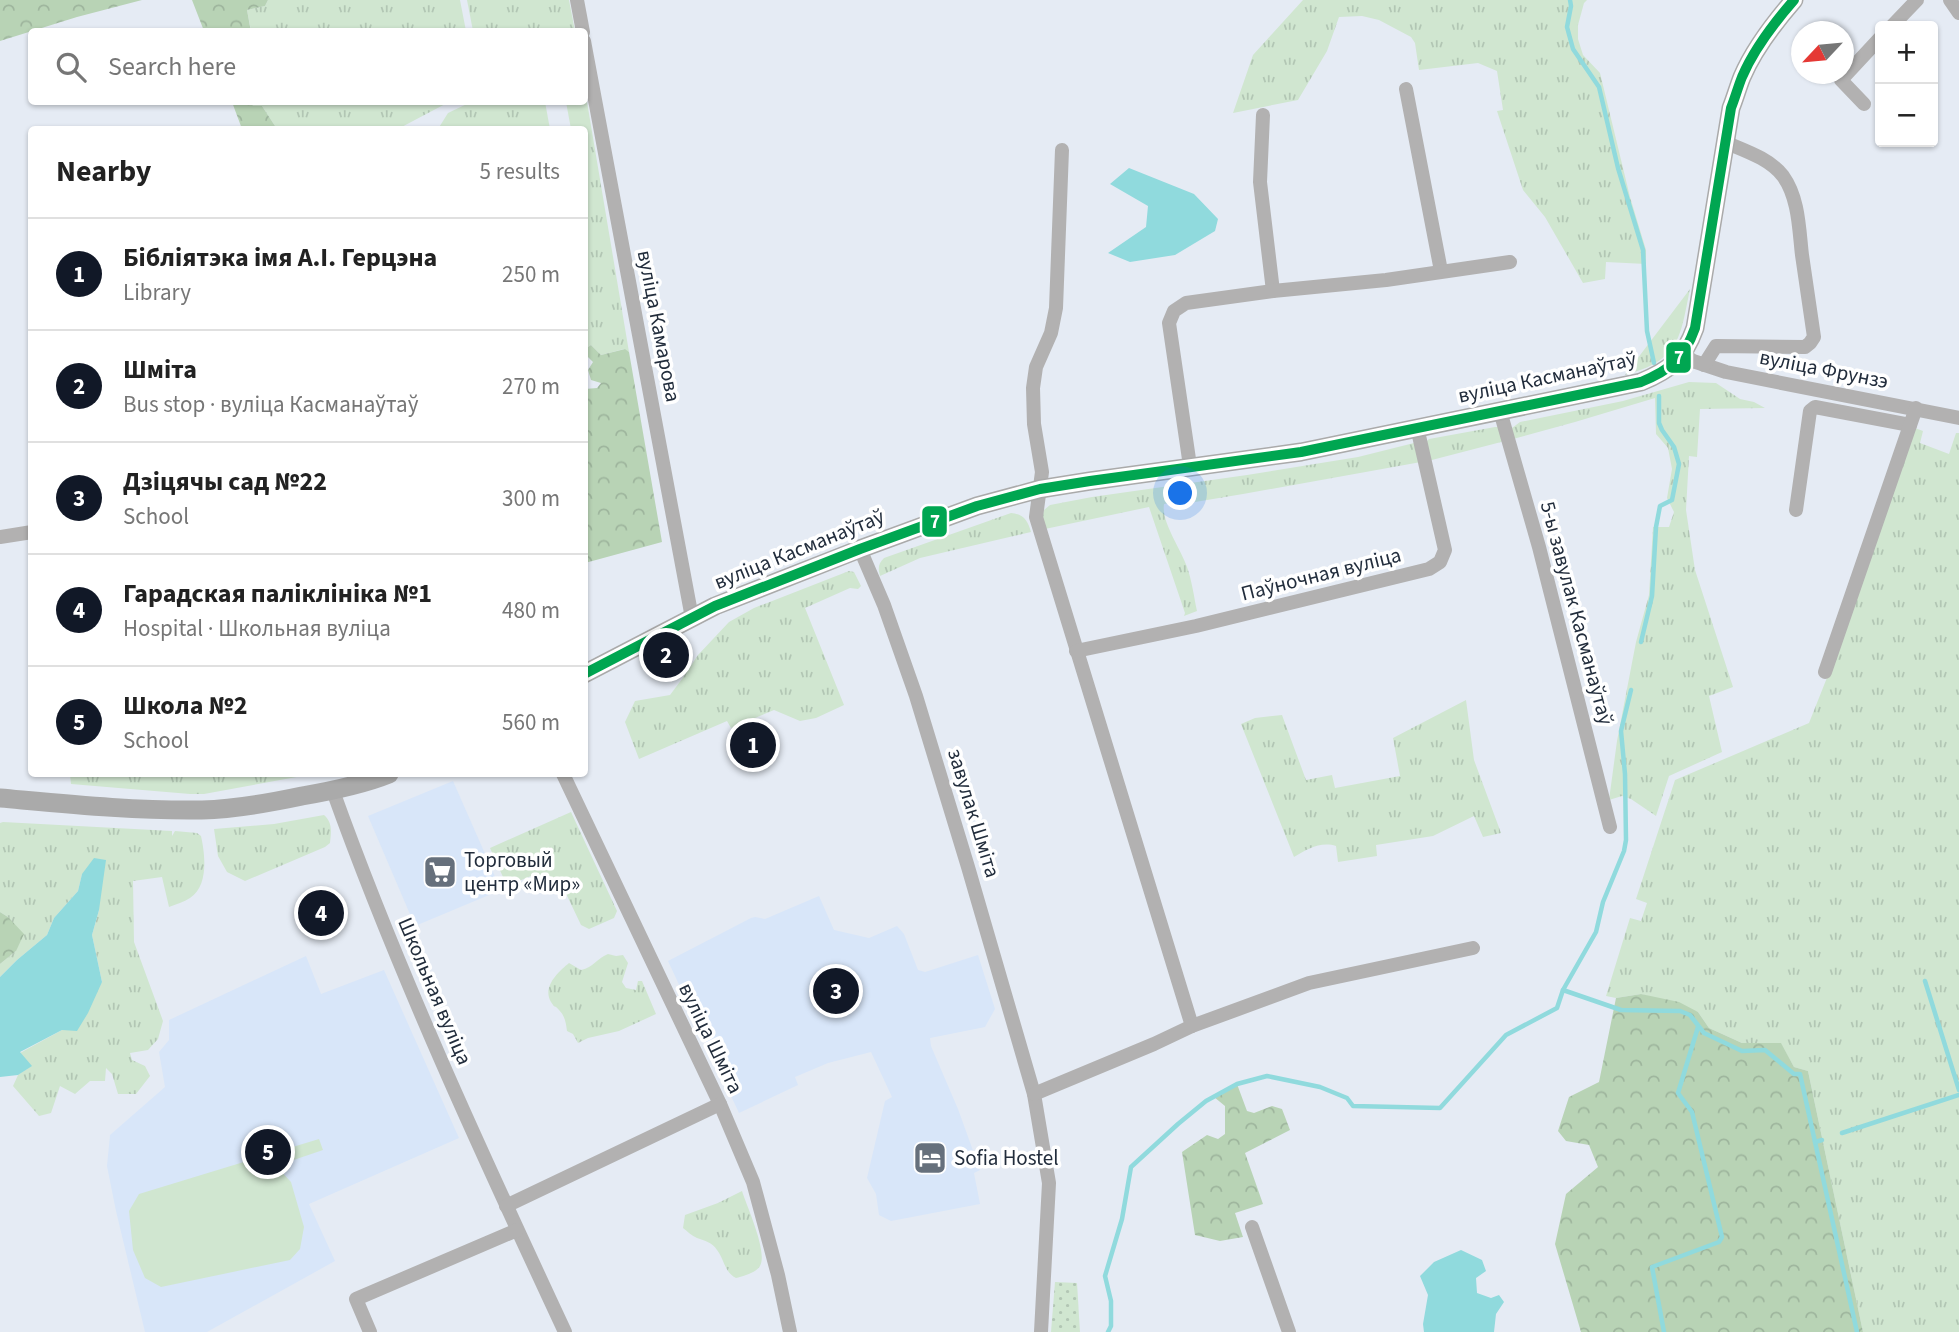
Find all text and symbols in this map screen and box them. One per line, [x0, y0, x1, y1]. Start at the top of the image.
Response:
north arrow [1791, 21, 1854, 84]
map controls [1875, 21, 1938, 147]
button: + [1875, 21, 1938, 84]
search box [28, 28, 588, 105]
icon: search [52, 48, 90, 86]
text: Search here [108, 48, 236, 85]
button: − [1875, 84, 1938, 147]
text: Nearby [56, 150, 151, 193]
text: 5 results [480, 155, 560, 188]
text: Бібліятэка імя А.І. Герцэна [123, 239, 437, 276]
street label: вуліца Камарова [630, 248, 688, 404]
text: 1 [73, 258, 85, 291]
text: 250 m [502, 258, 560, 291]
text: Library [123, 276, 191, 309]
line badge: 7 [1665, 341, 1692, 374]
street label: вуліца Фрунзэ [1757, 342, 1891, 396]
street label: вуліца Касманаўтаў [1455, 343, 1639, 411]
text: 7 [1674, 345, 1684, 372]
text: Шміта [123, 351, 197, 388]
text: 2 [73, 370, 85, 403]
text: 270 m [502, 370, 560, 403]
text: Bus stop · вуліца Касманаўтаў [123, 388, 418, 421]
text: Дзіцячы сад №22 [123, 463, 327, 500]
your location [1163, 476, 1197, 510]
text: 3 [73, 482, 85, 515]
text: 300 m [502, 482, 560, 515]
street label: 5-ы завулак Касманаўтаў [1533, 498, 1621, 728]
text: School [123, 500, 189, 533]
street label: вуліца Касманаўтаў [709, 501, 889, 597]
line badge: 7 [921, 505, 948, 538]
text: 7 [930, 509, 940, 536]
street label: Паўночная вуліца [1238, 540, 1404, 608]
text: Гарадская паліклініка №1 [123, 575, 432, 612]
text: 4 [73, 594, 85, 627]
text: 480 m [502, 594, 560, 627]
text: Hospital · Школьная вуліца [123, 612, 391, 645]
pin: 2 [643, 629, 689, 681]
text: Школа №2 [123, 687, 247, 724]
text: 5 [73, 706, 85, 739]
text: 560 m [502, 706, 560, 739]
pin: 1 [730, 719, 776, 771]
text: School [123, 724, 189, 757]
street label: завулак Шміта [940, 745, 1008, 881]
place label: Торговый центр «Мир» [464, 845, 580, 899]
supermarket icon: Торговый центр «Мир» [421, 853, 459, 891]
pin: 4 [298, 887, 344, 939]
street label: Школьная вуліца [390, 913, 480, 1069]
pin: 3 [813, 965, 859, 1017]
street label: вуліца Шміта [671, 978, 751, 1098]
pin: 5 [245, 1126, 291, 1178]
hotel icon: Sofia Hostel [911, 1139, 949, 1177]
place label: Sofia Hostel [954, 1143, 1059, 1173]

